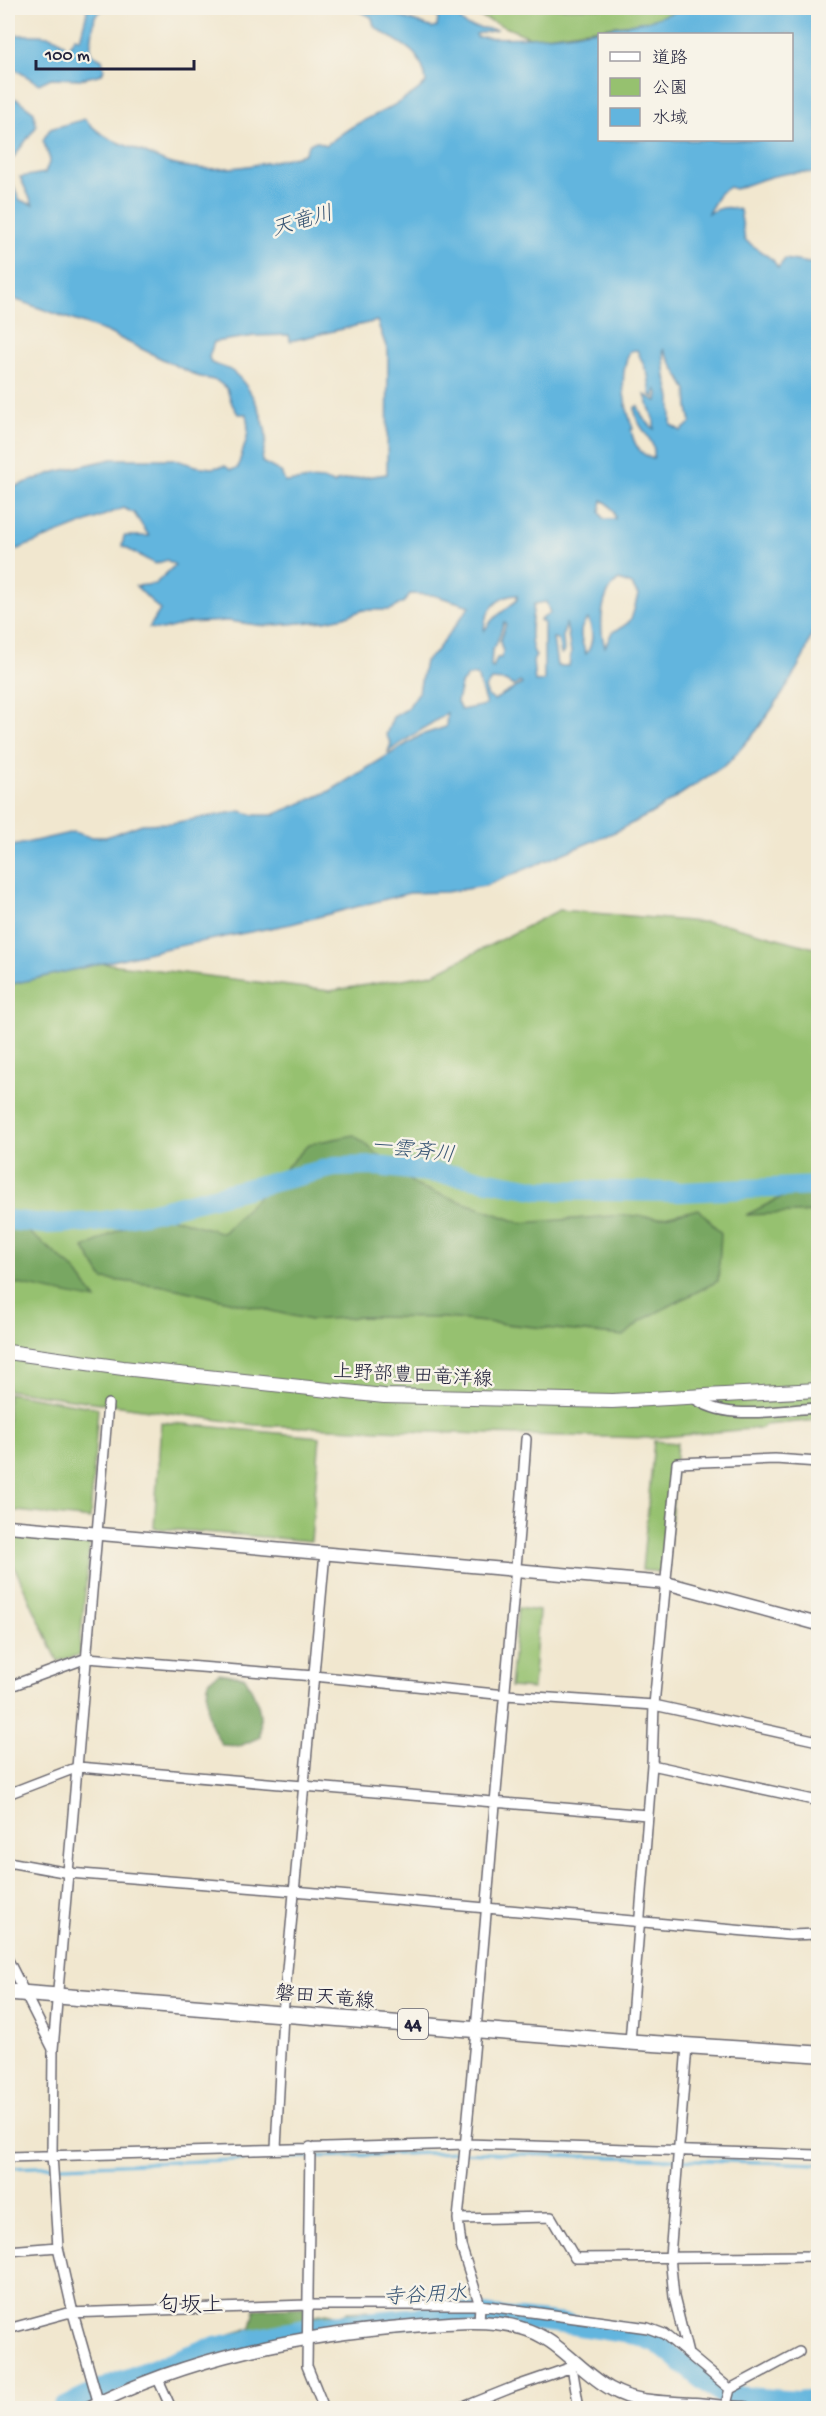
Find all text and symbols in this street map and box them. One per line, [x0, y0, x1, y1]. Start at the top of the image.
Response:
scale bar [36, 33, 194, 71]
legend [598, 33, 793, 141]
text: 100 m [44, 46, 90, 67]
text: 道路 [652, 48, 688, 70]
text: 公園 [652, 79, 688, 100]
text: 水域 [652, 108, 688, 130]
water label: 天竜川 [269, 201, 337, 244]
water label: 一雲斉川 [369, 1134, 456, 1170]
street label: 上野部豊田竜洋線 [332, 1360, 493, 1393]
street label: 磐田天竜線 [274, 1982, 376, 2015]
road number: 44 [398, 2009, 428, 2039]
water label: 寺谷用水 [382, 2281, 468, 2312]
district label: 匂坂上 [158, 2293, 224, 2320]

